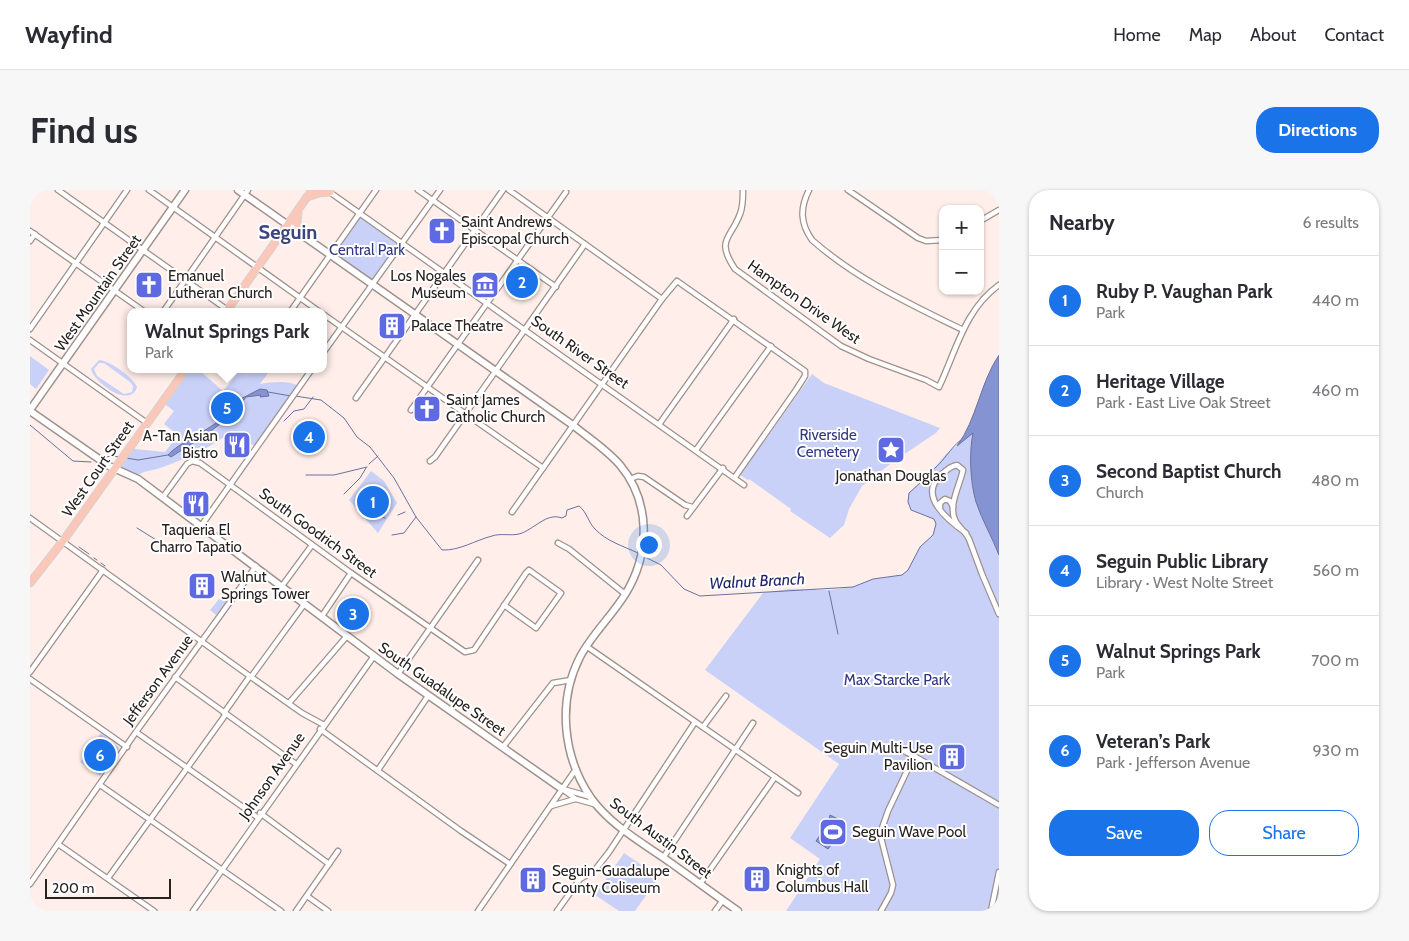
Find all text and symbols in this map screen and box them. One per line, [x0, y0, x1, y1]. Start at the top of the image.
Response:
text: Wayfind [25, 20, 113, 49]
text: Home [1113, 24, 1161, 46]
text: Map [1189, 24, 1222, 46]
text: About [1250, 24, 1296, 46]
text: Contact [1324, 24, 1384, 46]
button: Directions [1256, 107, 1379, 153]
text: Find us [30, 109, 138, 152]
map controls [939, 205, 984, 295]
button: + [939, 205, 984, 250]
text: Nearby [1049, 210, 1115, 235]
place label: Saint Andrews Episcopal Church [461, 213, 569, 248]
text: 6 results [1303, 213, 1359, 232]
church icon: Saint Andrews Episcopal Church [427, 216, 457, 246]
district label: Seguin [259, 220, 317, 244]
street label: West Mountain Street [51, 231, 145, 355]
park label: Central Park [329, 241, 405, 259]
button: − [939, 250, 984, 295]
street label: Hampton Drive West [744, 256, 864, 348]
pin: 2 [506, 263, 538, 301]
place label: Emanuel Lutheran Church [168, 267, 272, 302]
place label: Los Nogales Museum [390, 267, 466, 302]
church icon: Emanuel Lutheran Church [134, 270, 164, 300]
museum icon: Los Nogales Museum [470, 270, 500, 300]
text: Ruby P. Vaughan Park [1096, 280, 1273, 303]
text: 1 [1062, 291, 1068, 310]
text: 440 m [1312, 291, 1359, 310]
text: Park [1096, 303, 1125, 322]
popup [127, 308, 327, 373]
building icon: Palace Theatre [377, 311, 407, 341]
street label: South River Street [528, 312, 632, 392]
place label: Palace Theatre [411, 317, 503, 335]
text: Walnut Springs Park [145, 320, 309, 343]
text: Park [145, 343, 173, 362]
text: Heritage Village [1096, 370, 1225, 393]
text: 2 [1061, 381, 1069, 400]
text: 460 m [1312, 381, 1359, 400]
pin: 5 [211, 389, 243, 427]
place label: Saint James Catholic Church [446, 391, 545, 426]
text: Park · East Live Oak Street [1096, 393, 1271, 412]
church icon: Saint James Catholic Church [412, 394, 442, 424]
street label: West Court Street [58, 418, 138, 520]
pin: 4 [293, 418, 325, 456]
park label: Riverside Cemetery [797, 426, 860, 461]
place label: A-Tan Asian Bistro [143, 427, 218, 462]
restaurant icon: A-Tan Asian Bistro [222, 430, 252, 460]
place icon: Jonathan Douglas [876, 435, 906, 465]
text: Second Baptist Church [1096, 460, 1282, 483]
place label: Jonathan Douglas [835, 467, 946, 485]
text: 3 [1061, 471, 1069, 490]
text: 480 m [1311, 471, 1359, 490]
pin: 1 [357, 483, 389, 521]
text: Church [1096, 483, 1144, 502]
street label: South Goodrich Street [256, 484, 380, 582]
restaurant icon: Taqueria El Charro Tapatio [181, 489, 211, 519]
place label: Taqueria El Charro Tapatio [150, 521, 242, 556]
your location [636, 532, 662, 558]
text: Seguin Public Library [1096, 550, 1268, 573]
text: 4 [1060, 561, 1070, 580]
text: 560 m [1312, 561, 1359, 580]
place label: Walnut Springs Tower [221, 568, 310, 603]
water label: Walnut Branch [709, 569, 805, 593]
building icon: Walnut Springs Tower [187, 571, 217, 601]
text: Library · West Nolte Street [1096, 573, 1273, 592]
pin: 3 [337, 595, 369, 633]
street label: Jefferson Avenue [119, 631, 197, 729]
street label: South Guadalupe Street [375, 638, 509, 740]
text: Walnut Springs Park [1096, 640, 1261, 663]
text: 5 [1061, 651, 1069, 670]
text: 700 m [1311, 651, 1359, 670]
text: Park [1096, 663, 1125, 682]
park label: Max Starcke Park [844, 671, 950, 689]
street label: Johnson Avenue [235, 729, 309, 824]
text: Veteran’s Park [1096, 730, 1211, 753]
pin: 6 [84, 736, 116, 774]
place label: Seguin Multi-Use Pavilion [824, 739, 933, 774]
text: 6 [1061, 741, 1070, 760]
text: 930 m [1312, 741, 1359, 760]
building icon: Seguin Multi-Use Pavilion [937, 742, 967, 772]
text: Park · Jefferson Avenue [1096, 753, 1250, 772]
street label: South Austin Street [606, 794, 716, 882]
button: Save [1049, 810, 1199, 856]
button: Share [1209, 810, 1359, 856]
sports icon: Seguin Wave Pool [818, 817, 848, 847]
place label: Seguin Wave Pool [852, 823, 966, 841]
place label: Knights of Columbus Hall [776, 861, 869, 896]
place label: Seguin-Guadalupe County Coliseum [552, 862, 670, 897]
building icon: Knights of Columbus Hall [742, 864, 772, 894]
building icon: Seguin-Guadalupe County Coliseum [518, 865, 548, 895]
scale bar [45, 876, 171, 899]
text: 200 m [52, 879, 94, 897]

